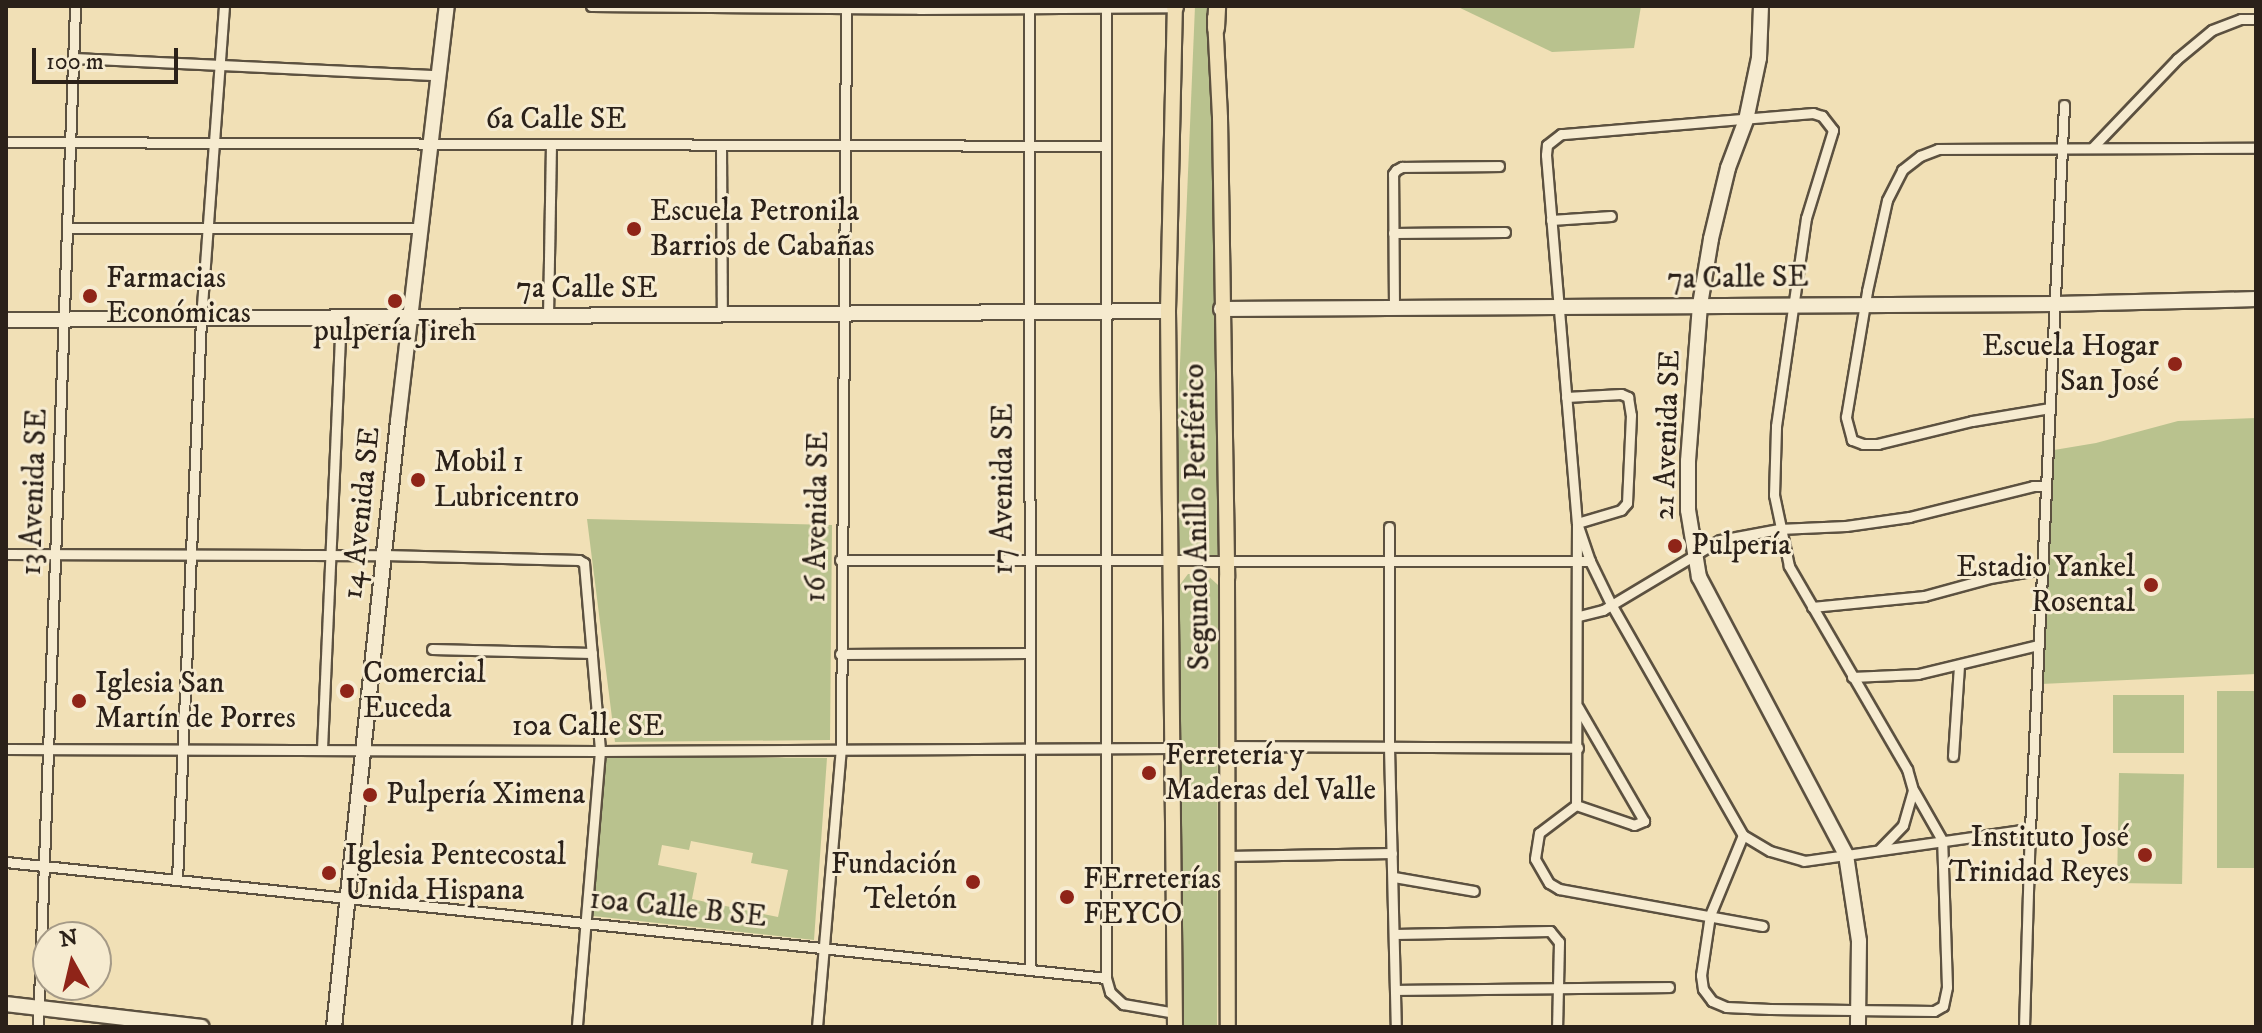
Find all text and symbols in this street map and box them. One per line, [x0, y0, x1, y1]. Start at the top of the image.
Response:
scale bar [36, 32, 182, 82]
text: 100 m [46, 47, 104, 77]
street label: 6a Calle SE [485, 102, 627, 138]
place label: Escuela Petronila Barrios de Cabañas [650, 194, 875, 264]
marker: Escuela Petronila Barrios de Cabañas [625, 220, 643, 238]
street label: 7a Calle SE [1667, 260, 1809, 298]
place label: Farmacias Económicas [106, 261, 251, 332]
street label: 7a Calle SE [516, 271, 658, 307]
marker: Farmacias Económicas [81, 287, 99, 305]
marker: pulpería Jireh [386, 292, 404, 310]
place label: pulpería Jireh [314, 314, 476, 350]
place label: Escuela Hogar San José [1982, 329, 2159, 400]
street label: 21 Avenida SE [1647, 349, 1689, 521]
marker: Escuela Hogar San José [2166, 355, 2184, 373]
street label: Segundo Anillo Periférico [1177, 363, 1219, 671]
street label: 17 Avenida SE [986, 403, 1022, 575]
street label: 13 Avenida SE [14, 408, 56, 576]
street label: 14 Avenida SE [335, 425, 389, 601]
street label: 16 Avenida SE [799, 431, 837, 603]
place label: Mobil 1 Lubricentro [434, 445, 579, 516]
marker: Mobil 1 Lubricentro [409, 471, 427, 489]
place label: Pulpería [1691, 528, 1791, 564]
marker: Pulpería [1666, 537, 1684, 555]
place label: Estadio Yankel Rosental [1956, 550, 2135, 620]
marker: Estadio Yankel Rosental [2142, 576, 2160, 594]
place label: Comercial Euceda [363, 656, 486, 726]
place label: Iglesia San Martín de Porres [95, 666, 296, 736]
marker: Comercial Euceda [338, 682, 356, 700]
marker: Iglesia San Martín de Porres [70, 692, 88, 710]
street label: 10a Calle SE [512, 709, 664, 745]
place label: Ferretería y Maderas del Valle [1165, 738, 1376, 808]
marker: Ferretería y Maderas del Valle [1140, 764, 1158, 782]
place label: Pulpería Ximena [386, 777, 585, 813]
marker: Pulpería Ximena [361, 786, 379, 804]
place label: Instituto José Trinidad Reyes [1949, 820, 2129, 890]
place label: Iglesia Pentecostal Unida Hispana [345, 838, 566, 908]
marker: Instituto José Trinidad Reyes [2136, 846, 2154, 864]
place label: Fundación Teletón [831, 847, 957, 918]
place label: FErreterías FEYCO [1083, 862, 1221, 932]
marker: Iglesia Pentecostal Unida Hispana [320, 864, 338, 882]
marker: Fundación Teletón [964, 873, 982, 891]
street label: 10a Calle B SE [588, 882, 768, 936]
marker: FErreterías FEYCO [1058, 888, 1076, 906]
north arrow [32, 921, 112, 1001]
text: N [58, 924, 80, 953]

